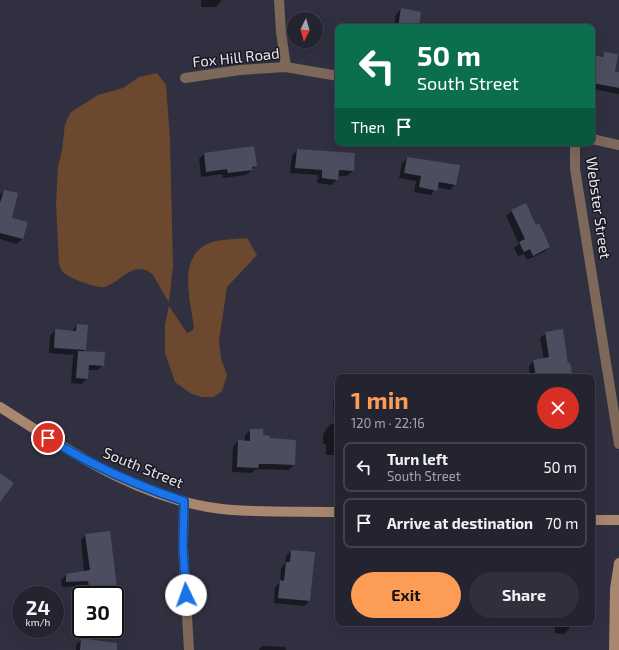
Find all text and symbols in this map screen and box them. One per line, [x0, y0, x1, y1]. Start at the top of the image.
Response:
north arrow [287, 12, 323, 48]
map controls [287, 12, 323, 48]
text: 50 m [417, 38, 481, 72]
icon: left [351, 40, 403, 92]
street label: Fox Hill Road [191, 43, 280, 71]
text: South Street [417, 72, 519, 94]
icon: arrive [393, 116, 415, 138]
text: Then [351, 118, 385, 136]
street label: Webster Street [583, 156, 615, 260]
text: 1 min [351, 385, 409, 414]
button: close [537, 387, 579, 429]
text: 120 m · 22:16 [351, 415, 425, 431]
pin [31, 421, 65, 455]
icon: arrive [37, 427, 59, 449]
street label: South Street [101, 443, 186, 491]
text: Turn left [387, 450, 448, 468]
icon: left [353, 456, 375, 478]
text: 50 m [543, 458, 577, 476]
text: South Street [387, 468, 461, 484]
icon: arrive [353, 512, 375, 534]
text: Arrive at destination [387, 514, 533, 532]
text: 70 m [545, 514, 578, 532]
button: Exit [351, 572, 461, 618]
button: Share [469, 572, 579, 618]
position arrow [165, 574, 207, 616]
speed limit sign: 30 [72, 586, 124, 638]
text: 24 [26, 595, 50, 619]
text: km/h [26, 616, 50, 628]

